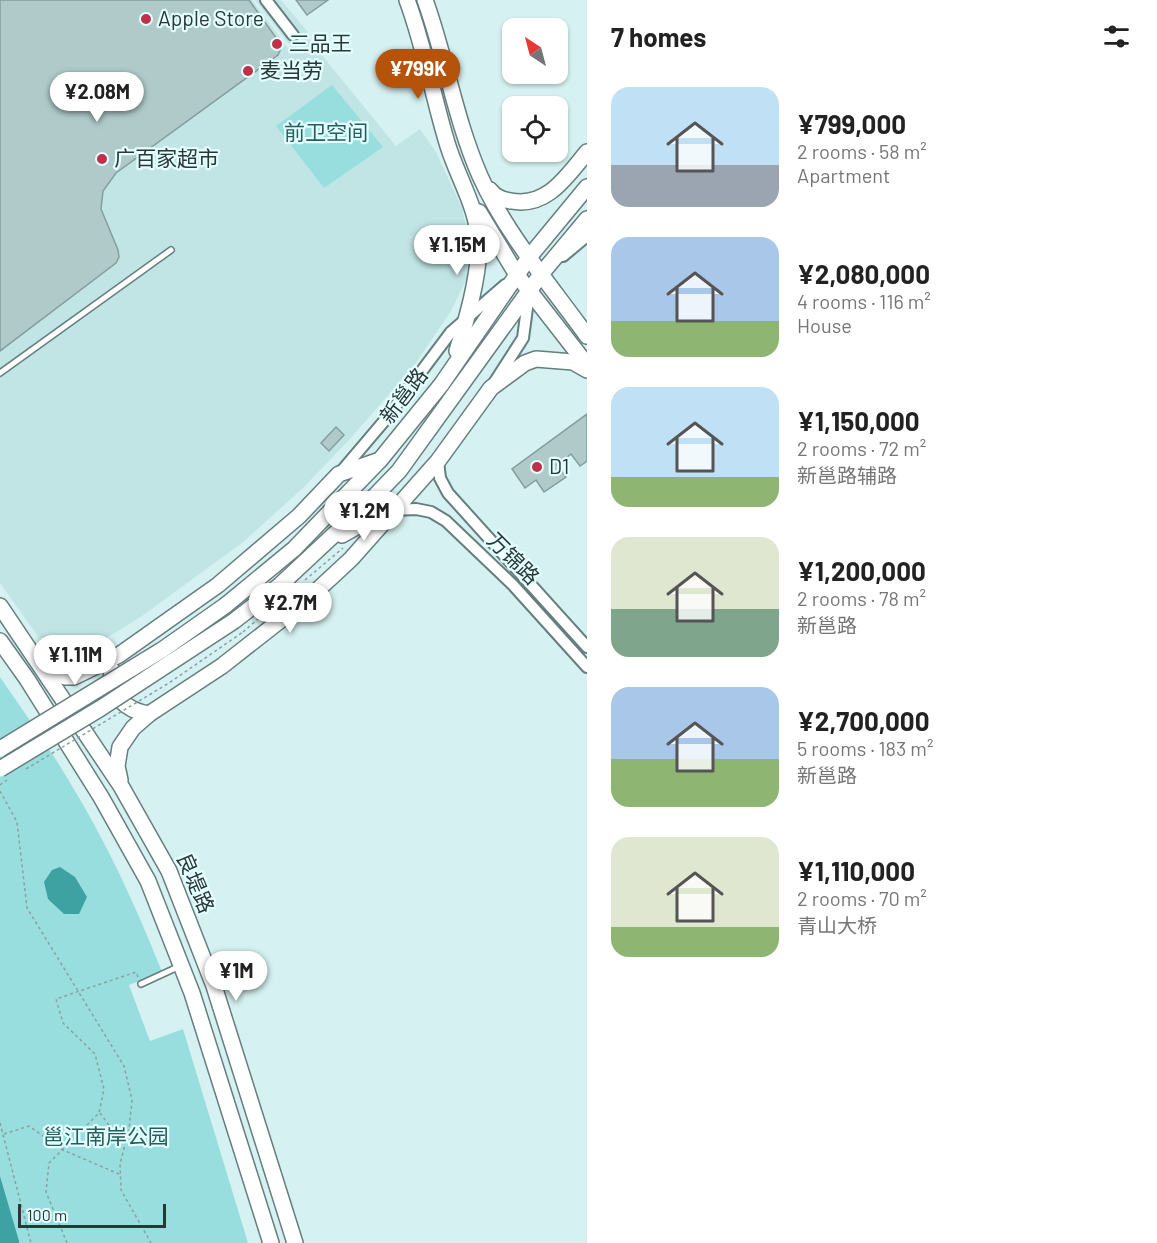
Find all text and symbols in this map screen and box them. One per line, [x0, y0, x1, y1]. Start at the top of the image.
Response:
place label: Apple Store [158, 5, 264, 30]
marker: Apple Store [139, 12, 153, 26]
north arrow [502, 18, 568, 84]
map controls [502, 18, 568, 162]
icon: filters [1100, 20, 1133, 53]
text: 7 homes [611, 21, 706, 52]
place label: 三品王 [289, 30, 352, 55]
marker: 三品王 [270, 37, 284, 51]
pin: ¥799K [376, 49, 460, 100]
text: ¥799K [389, 56, 447, 80]
place label: 麦当劳 [260, 57, 323, 82]
marker: 麦当劳 [241, 64, 255, 78]
pin: ¥2.08M [48, 72, 146, 123]
text: ¥2.08M [64, 79, 130, 103]
button: locate [502, 96, 568, 162]
text: ¥799,000 [797, 108, 906, 139]
icon: home [659, 111, 731, 183]
park label: 前卫空间 [284, 119, 368, 144]
text: 2 rooms · 58 m² [797, 139, 927, 163]
place label: 广百家超市 [114, 145, 219, 170]
marker: 广百家超市 [95, 152, 109, 166]
text: Apartment [797, 163, 890, 187]
pin: ¥1.15M [408, 225, 506, 276]
text: ¥1.15M [428, 232, 486, 256]
text: ¥2,080,000 [797, 258, 930, 289]
icon: home [659, 261, 731, 333]
text: 4 rooms · 116 m² [797, 289, 931, 313]
text: House [797, 313, 852, 337]
street label: 新邕路 [374, 362, 432, 428]
text: ¥1,150,000 [797, 405, 920, 436]
icon: home [659, 411, 731, 483]
text: 2 rooms · 72 m² [797, 436, 926, 460]
place label: D1 [549, 453, 569, 478]
marker: D1 [530, 460, 544, 474]
text: 新邕路辅路 [797, 463, 897, 487]
pin: ¥1.2M [322, 491, 406, 542]
text: ¥1.2M [338, 498, 390, 522]
street label: 万锦路 [483, 527, 545, 589]
text: ¥1,200,000 [797, 555, 926, 586]
icon: home [659, 561, 731, 633]
pin: ¥2.7M [248, 583, 332, 634]
text: 2 rooms · 78 m² [797, 586, 926, 610]
text: ¥2.7M [263, 590, 317, 614]
text: 新邕路 [797, 613, 857, 637]
pin: ¥1.11M [26, 635, 124, 686]
text: ¥1.11M [48, 642, 102, 666]
text: ¥2,700,000 [797, 705, 930, 736]
icon: home [659, 711, 731, 783]
text: 5 rooms · 183 m² [797, 736, 933, 760]
text: 新邕路 [797, 763, 857, 787]
street label: 良堤路 [173, 849, 220, 916]
text: ¥1,110,000 [797, 855, 915, 886]
icon: home [659, 861, 731, 933]
text: 2 rooms · 70 m² [797, 886, 927, 910]
text: 青山大桥 [797, 913, 877, 937]
pin: ¥1M [207, 951, 265, 1002]
text: ¥1M [218, 958, 254, 982]
park label: 邕江南岸公园 [43, 1123, 169, 1148]
scale bar [18, 1201, 166, 1228]
text: 100 m [27, 1205, 67, 1224]

